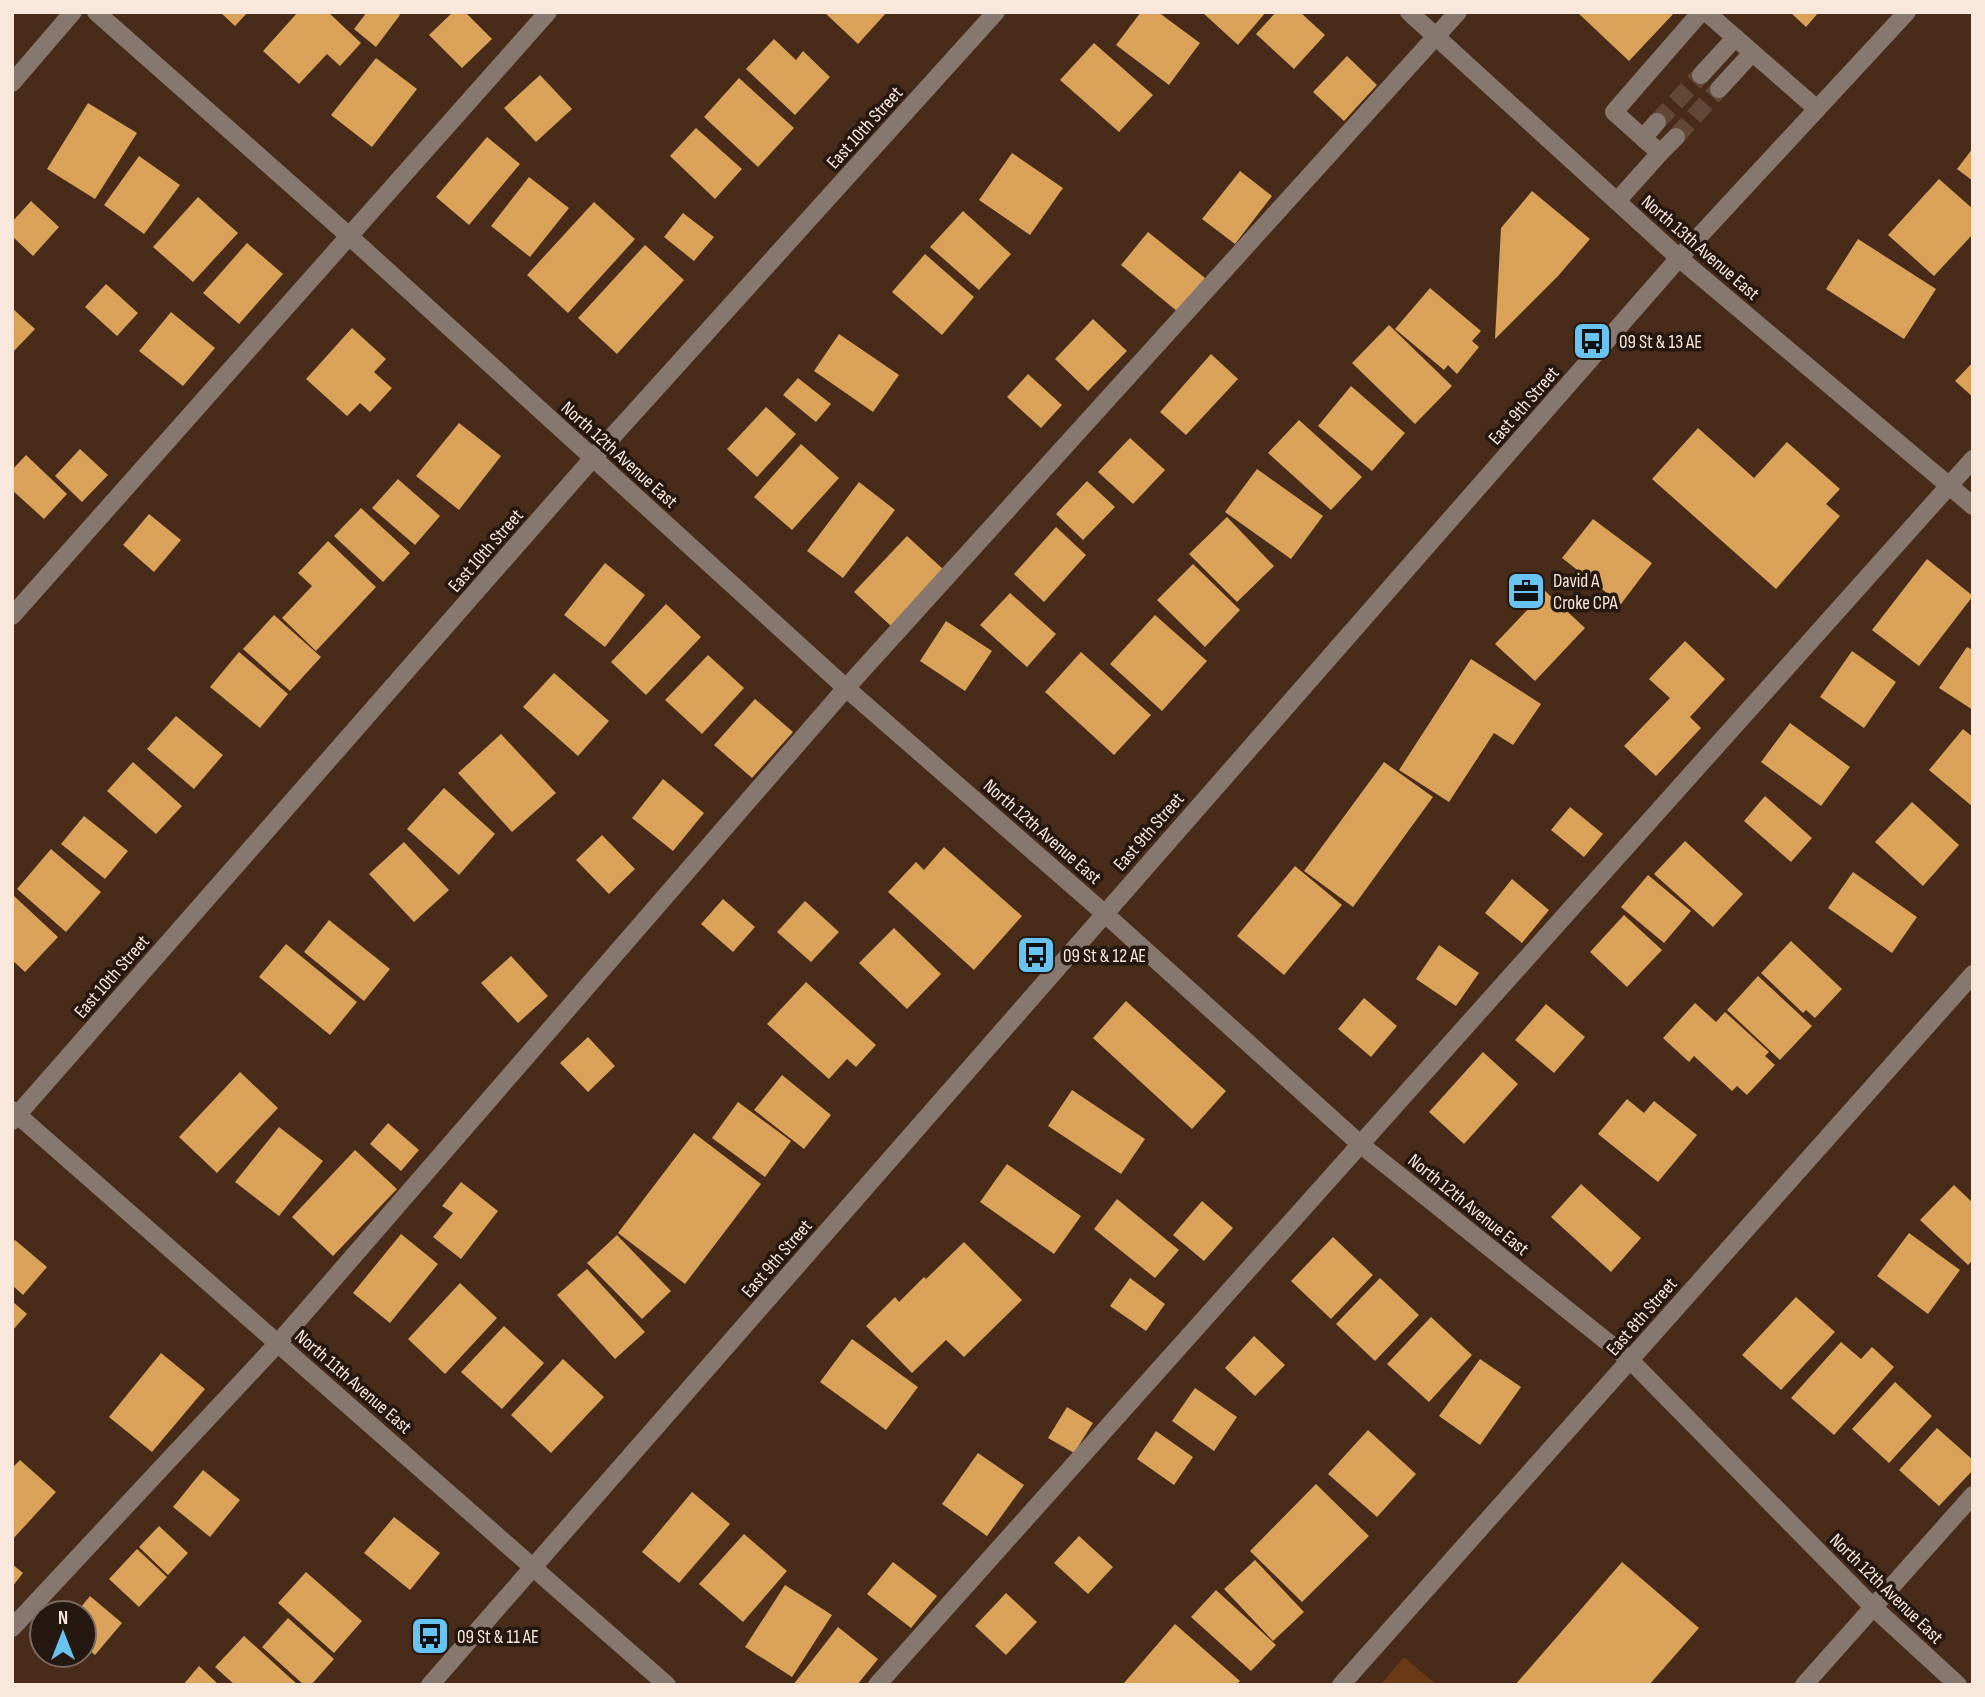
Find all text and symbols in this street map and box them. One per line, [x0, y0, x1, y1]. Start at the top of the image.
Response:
street label: East 10th Street [822, 82, 908, 174]
street label: North 13th Avenue East [1636, 191, 1764, 306]
bus stop icon: 09 St & 13 AE [1571, 320, 1613, 362]
place label: 09 St & 13 AE [1619, 331, 1702, 354]
street label: East 9th Street [1484, 362, 1564, 450]
street label: North 12th Avenue East [556, 397, 682, 514]
street label: East 10th Street [444, 505, 529, 597]
office icon: David A Croke CPA [1505, 570, 1547, 612]
place label: David A Croke CPA [1553, 570, 1619, 615]
street label: North 12th Avenue East [978, 775, 1106, 890]
street label: East 9th Street [1109, 788, 1189, 876]
street label: East 10th Street [70, 931, 155, 1023]
bus stop icon: 09 St & 12 AE [1015, 934, 1057, 976]
place label: 09 St & 12 AE [1063, 945, 1146, 968]
street label: North 12th Avenue East [1403, 1149, 1533, 1261]
street label: East 9th Street [737, 1215, 817, 1303]
street label: East 8th Street [1602, 1273, 1682, 1361]
street label: North 11th Avenue East [290, 1325, 416, 1439]
street label: North 12th Avenue East [1824, 1529, 1948, 1649]
north arrow [28, 1599, 98, 1669]
text: N [58, 1607, 68, 1630]
bus stop icon: 09 St & 11 AE [409, 1615, 451, 1657]
place label: 09 St & 11 AE [457, 1626, 539, 1649]

